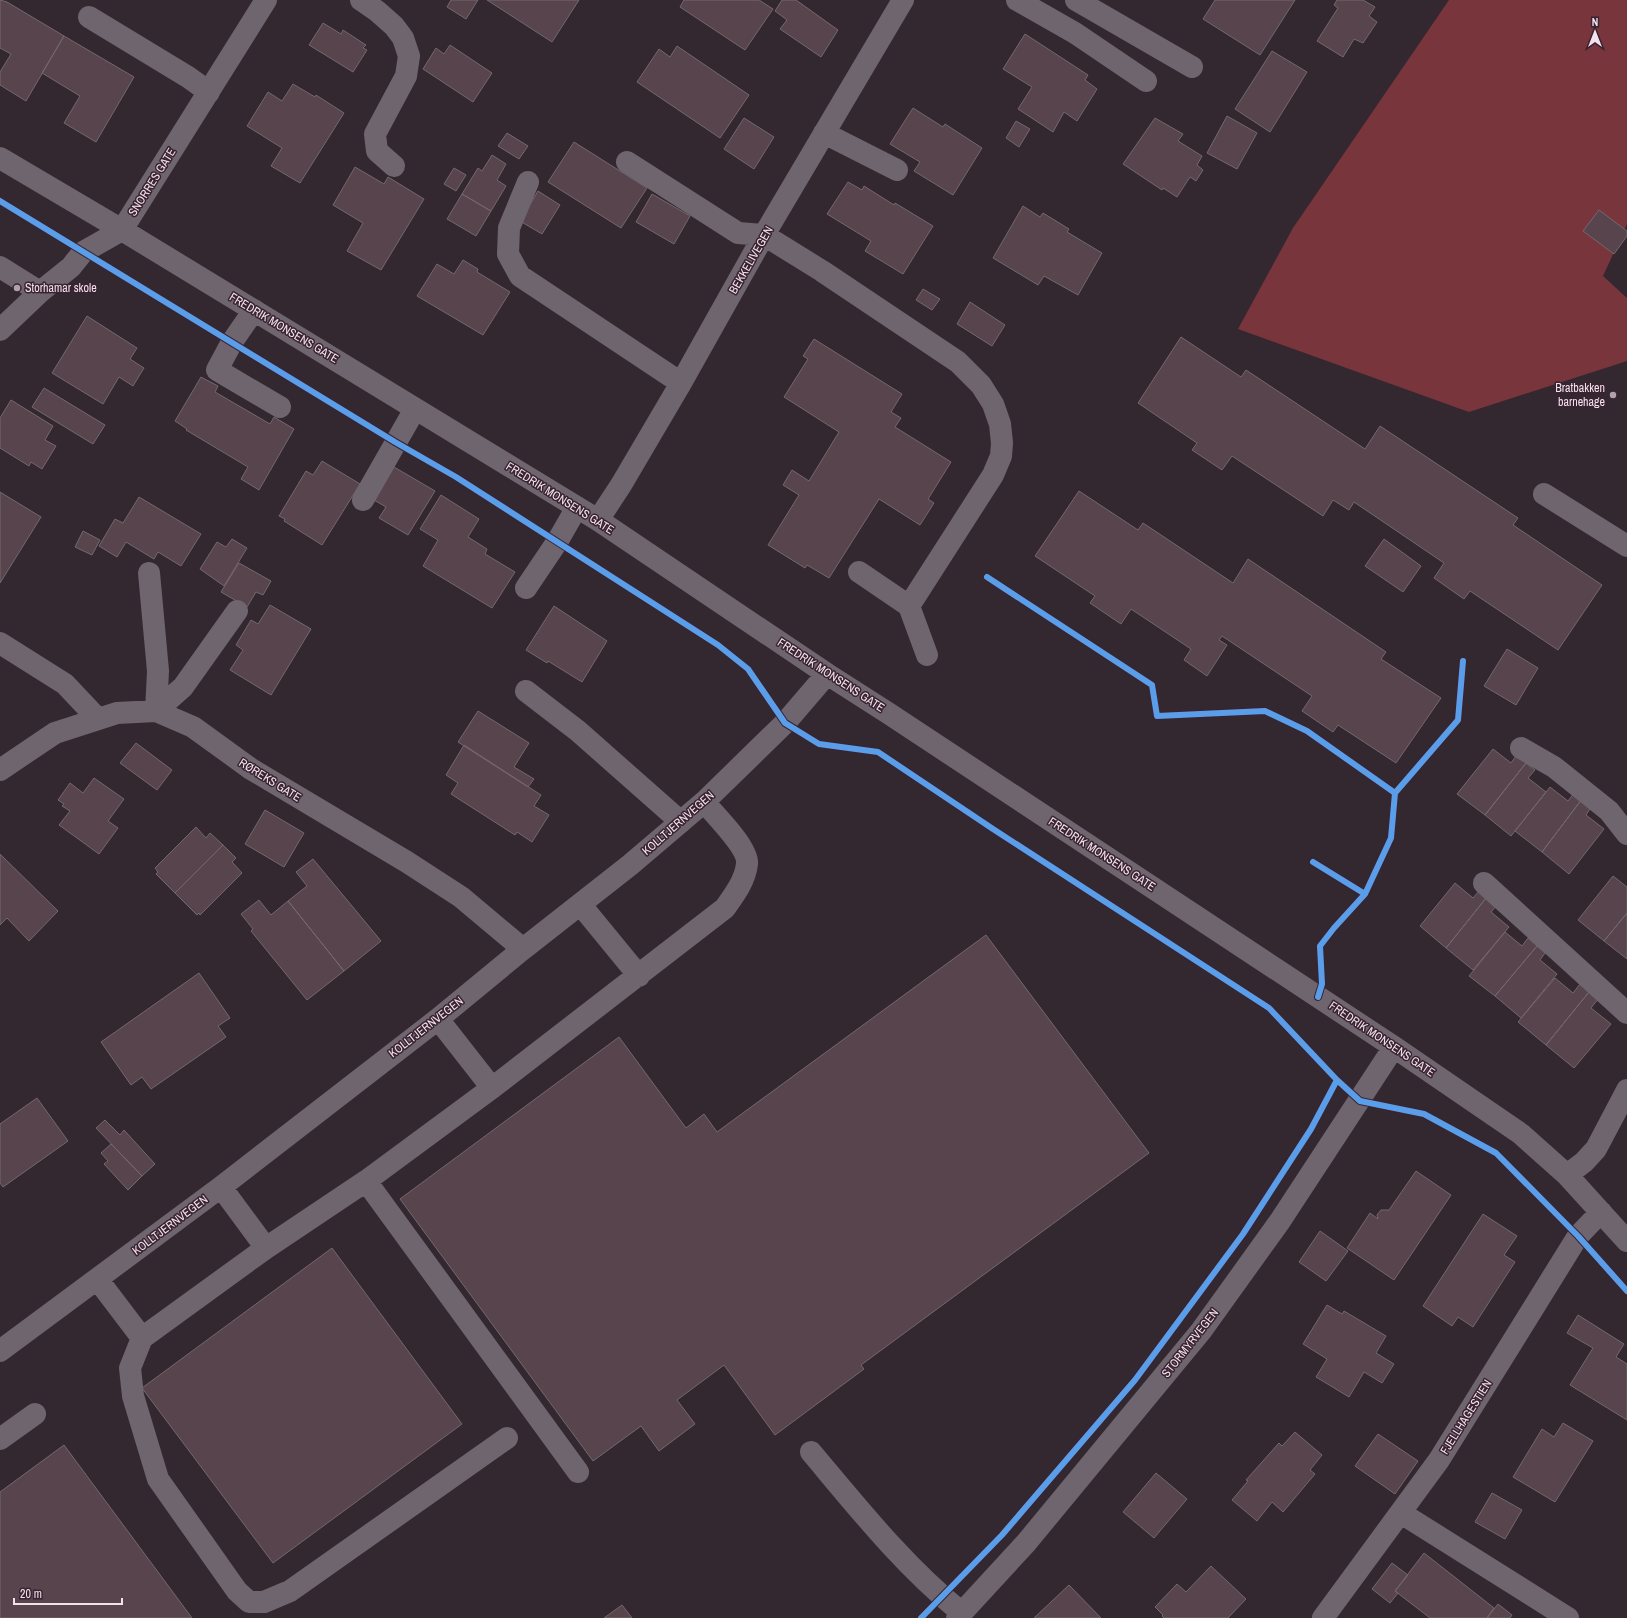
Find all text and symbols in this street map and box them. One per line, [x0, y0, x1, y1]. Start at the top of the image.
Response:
north arrow [1575, 12, 1615, 52]
text: N [1592, 15, 1598, 29]
street label: SNORRES GATE [125, 145, 179, 219]
street label: BEKKELIVEGEN [725, 223, 777, 297]
place label: Storhamar skole [25, 280, 97, 296]
marker: Storhamar skole [12, 283, 22, 293]
street label: FREDRIK MONSENS GATE [227, 289, 341, 367]
place label: Bratbakken barnehage [1555, 380, 1605, 410]
marker: Bratbakken barnehage [1608, 390, 1618, 400]
street label: FREDRIK MONSENS GATE [503, 458, 617, 538]
street label: FREDRIK MONSENS GATE [774, 634, 888, 716]
street label: RØREKS GATE [236, 755, 304, 805]
street label: KOLLTJERNVEGEN [639, 787, 717, 859]
street label: FREDRIK MONSENS GATE [1045, 813, 1159, 895]
street label: KOLLTJERNVEGEN [385, 993, 467, 1061]
street label: FREDRIK MONSENS GATE [1326, 998, 1438, 1080]
street label: KOLLTJERNVEGEN [129, 1191, 211, 1259]
street label: STORMYRVEGEN [1158, 1305, 1222, 1381]
street label: FJELLHAGESTIEN [1437, 1377, 1495, 1457]
scale bar [14, 1580, 122, 1606]
text: 20 m [20, 1586, 42, 1602]

